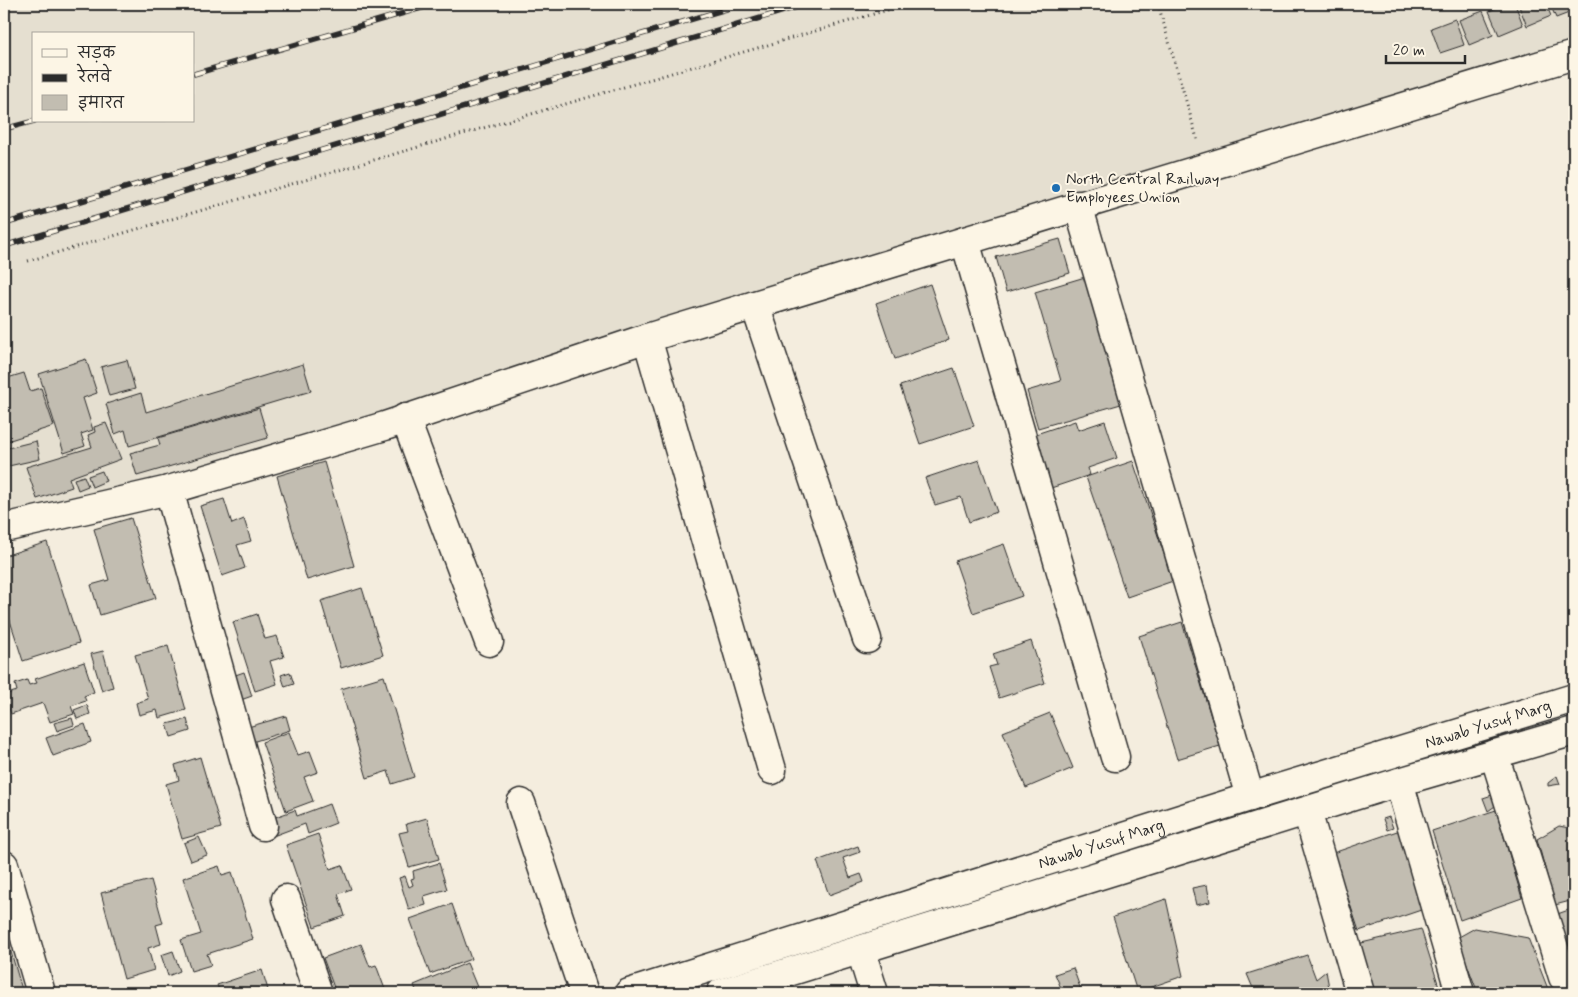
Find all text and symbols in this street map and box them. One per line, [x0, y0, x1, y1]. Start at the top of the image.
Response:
legend [32, 32, 195, 122]
scale bar [1386, 32, 1464, 64]
text: 20 m [1393, 41, 1425, 61]
text: सड़क [77, 44, 116, 64]
text: रेलवे [76, 63, 112, 88]
text: इमारत [78, 94, 125, 114]
place label: North Central Railway Employees Union [1066, 169, 1219, 208]
marker: North Central Railway Employees Union [1050, 182, 1062, 194]
street label: Nawab Yusuf Marg [1422, 695, 1554, 753]
street label: Nawab Yusuf Marg [1035, 814, 1167, 874]

